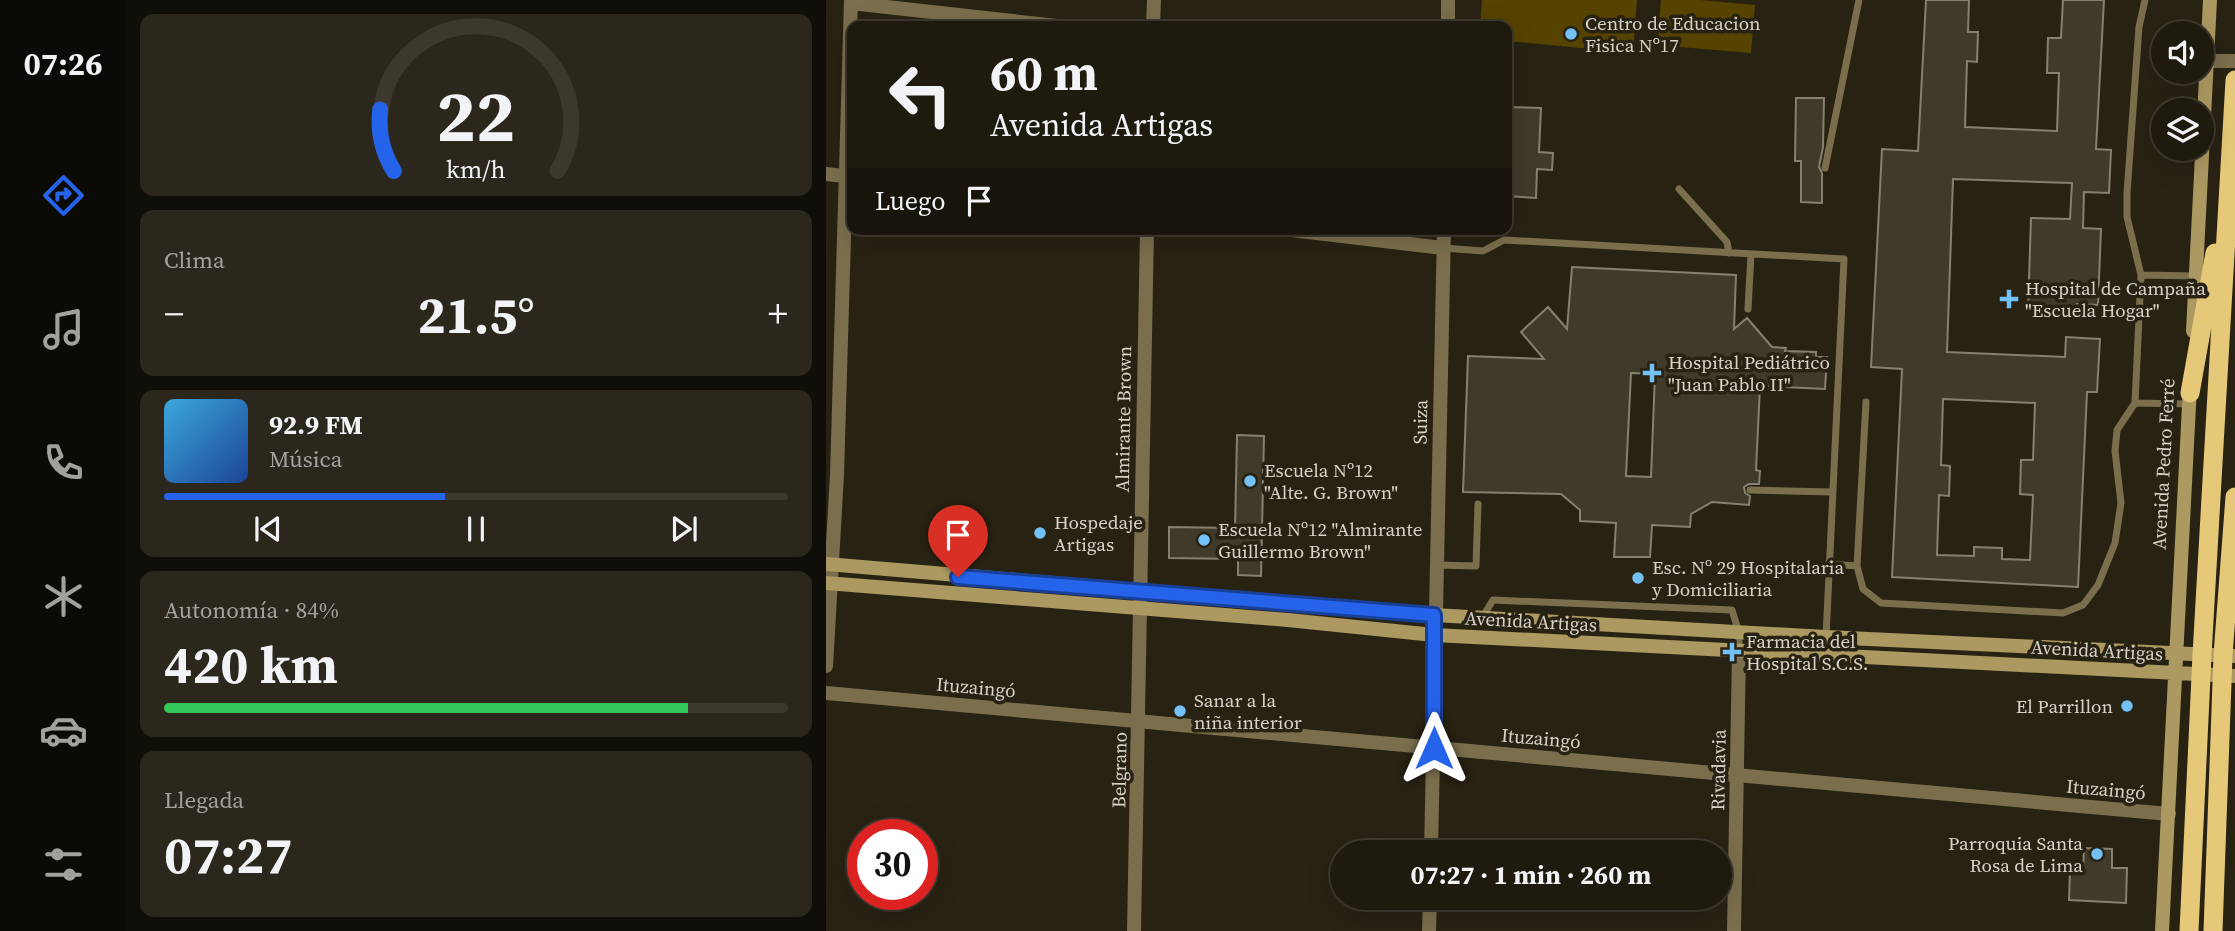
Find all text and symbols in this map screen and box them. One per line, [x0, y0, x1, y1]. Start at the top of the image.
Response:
place label: Centro de Educacion Fisica Nº17 [1585, 10, 1761, 58]
map controls [2151, 21, 2214, 161]
button: sound [2151, 21, 2214, 84]
marker: Centro de Educacion Fisica Nº17 [1563, 26, 1579, 42]
text: 60 m [990, 39, 1098, 106]
text: 07:26 [24, 42, 102, 86]
icon: left [875, 49, 966, 140]
text: 22 [437, 66, 515, 165]
button: layers [2151, 98, 2214, 161]
text: Avenida Artigas [990, 103, 1213, 147]
text: km/h [446, 152, 506, 186]
icon: directions [39, 171, 88, 220]
icon: arrive [960, 182, 998, 220]
text: Luego [875, 183, 946, 219]
text: Clima [164, 244, 225, 276]
place label: Hospital de Campaña "Escuela Hogar" [2025, 275, 2206, 323]
text: 21.5° [417, 279, 535, 350]
text: − [164, 288, 184, 340]
text: + [768, 288, 788, 340]
marker: Hospital de Campaña "Escuela Hogar" [1999, 289, 2019, 309]
icon: music [39, 305, 88, 354]
street label: Almirante Brown [1109, 346, 1137, 492]
place label: Hospital Pediátrico "Juan Pablo II" [1668, 349, 1830, 397]
marker: Hospital Pediátrico "Juan Pablo II" [1642, 363, 1662, 383]
street label: Avenida Pedro Ferré [2146, 378, 2180, 550]
street label: Suiza [1407, 399, 1433, 445]
text: 92.9 FM [269, 407, 363, 443]
icon: phone [39, 438, 88, 487]
text: Música [269, 443, 342, 475]
place label: Escuela Nº12 "Alte. G. Brown" [1264, 457, 1398, 505]
marker: Escuela Nº12 "Alte. G. Brown" [1242, 473, 1258, 489]
pin [928, 505, 988, 577]
place label: Hospedaje Artigas [1054, 509, 1143, 557]
icon: previous [249, 510, 287, 548]
icon: pause [457, 510, 495, 548]
icon: next [665, 510, 703, 548]
icon: arrive [939, 516, 977, 554]
place label: Escuela Nº12 "Almirante Guillermo Brown" [1218, 516, 1422, 564]
marker: Hospedaje Artigas [1032, 525, 1048, 541]
marker: Escuela Nº12 "Almirante Guillermo Brown" [1196, 532, 1212, 548]
place label: Esc. Nº 29 Hospitalaria y Domiciliaria [1652, 554, 1844, 602]
marker: Esc. Nº 29 Hospitalaria y Domiciliaria [1630, 570, 1646, 586]
icon: climate [39, 572, 88, 621]
text: Autonomía · 84% [164, 594, 339, 626]
street label: Avenida Artigas [1464, 605, 1598, 637]
place label: Farmacia del Hospital S.C.S. [1746, 628, 1868, 676]
text: 420 km [164, 629, 338, 700]
street label: Avenida Artigas [2030, 634, 2164, 666]
marker: Farmacia del Hospital S.C.S. [1724, 644, 1740, 660]
street label: Ituzaingó [935, 671, 1017, 703]
place label: Sanar a la niña interior [1194, 687, 1302, 735]
place label: El Parrillon [2016, 693, 2113, 719]
marker: El Parrillon [2119, 698, 2135, 714]
marker: Sanar a la niña interior [1172, 703, 1188, 719]
icon: car [39, 706, 88, 755]
position arrow [1397, 711, 1471, 785]
street label: Ituzaingó [1500, 722, 1582, 754]
street label: Rivadavia [1704, 729, 1732, 811]
street label: Belgrano [1105, 732, 1133, 808]
street label: Ituzaingó [2065, 773, 2147, 805]
text: Llegada [164, 784, 244, 816]
text: 07:27 [164, 819, 292, 890]
speed limit sign: 30 [847, 819, 938, 910]
place label: Parroquia Santa Rosa de Lima [1948, 830, 2083, 878]
icon: filters [39, 840, 88, 889]
marker: Parroquia Santa Rosa de Lima [2089, 846, 2105, 862]
text: 07:27 · 1 min · 260 m [1411, 857, 1651, 893]

